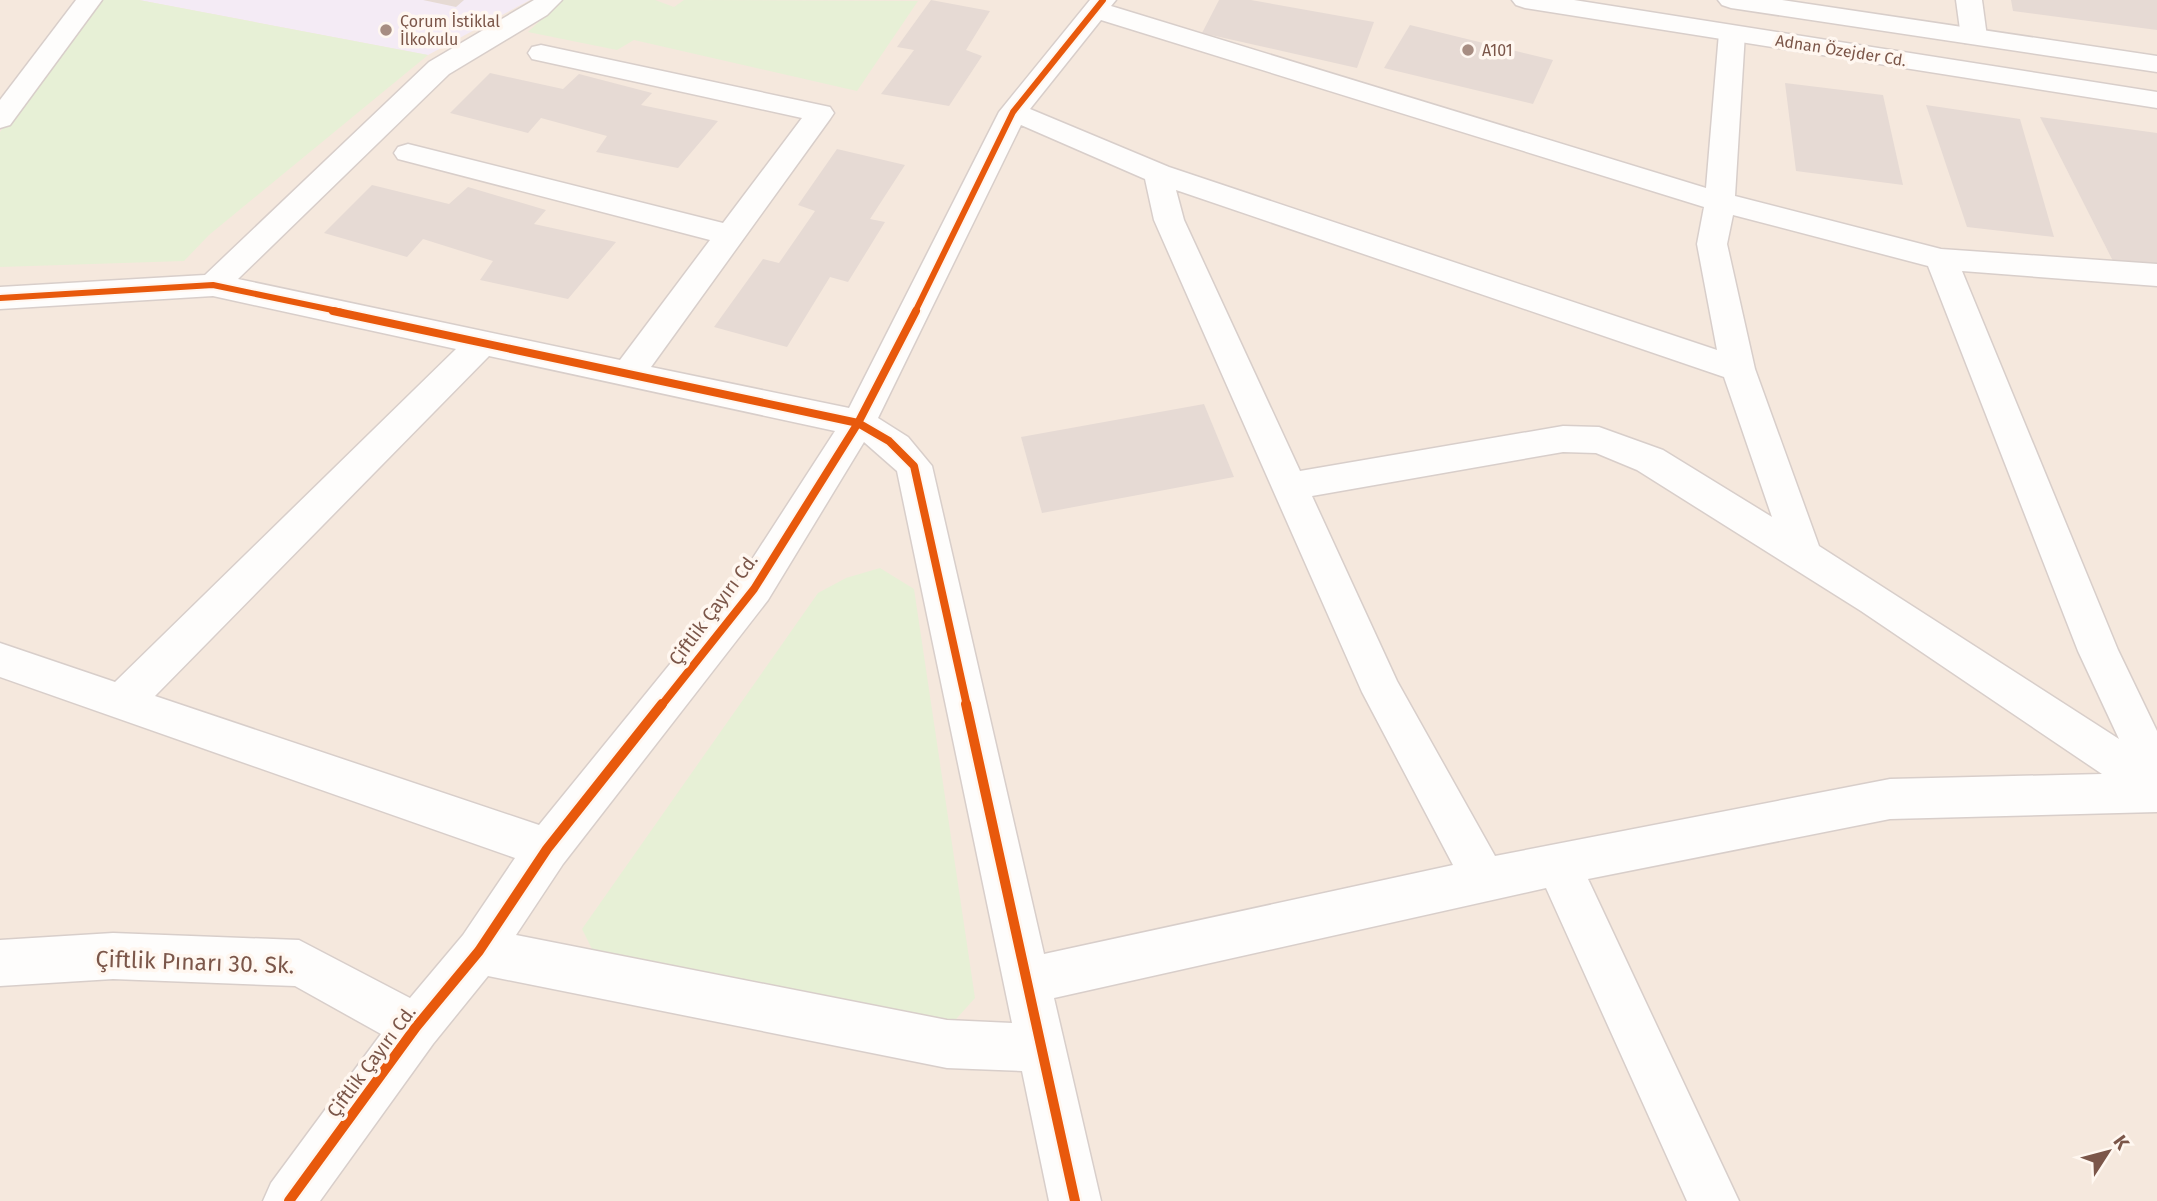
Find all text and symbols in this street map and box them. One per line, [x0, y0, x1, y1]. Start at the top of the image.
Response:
place label: Çorum İstiklal İlkokulu [400, 11, 500, 49]
marker: Çorum İstiklal İlkokulu [378, 22, 394, 38]
street label: Adnan Özejder Cd. [1774, 31, 1908, 70]
place label: A101 [1482, 41, 1513, 60]
marker: A101 [1460, 42, 1476, 58]
street label: Çiftlik Çayırı Cd. [664, 549, 763, 670]
street label: Çiftlik Pınarı 30. Sk. [95, 945, 295, 979]
street label: Çiftlik Çayırı Cd. [322, 1001, 421, 1122]
north arrow [2073, 1117, 2143, 1187]
text: K [2109, 1131, 2135, 1155]

